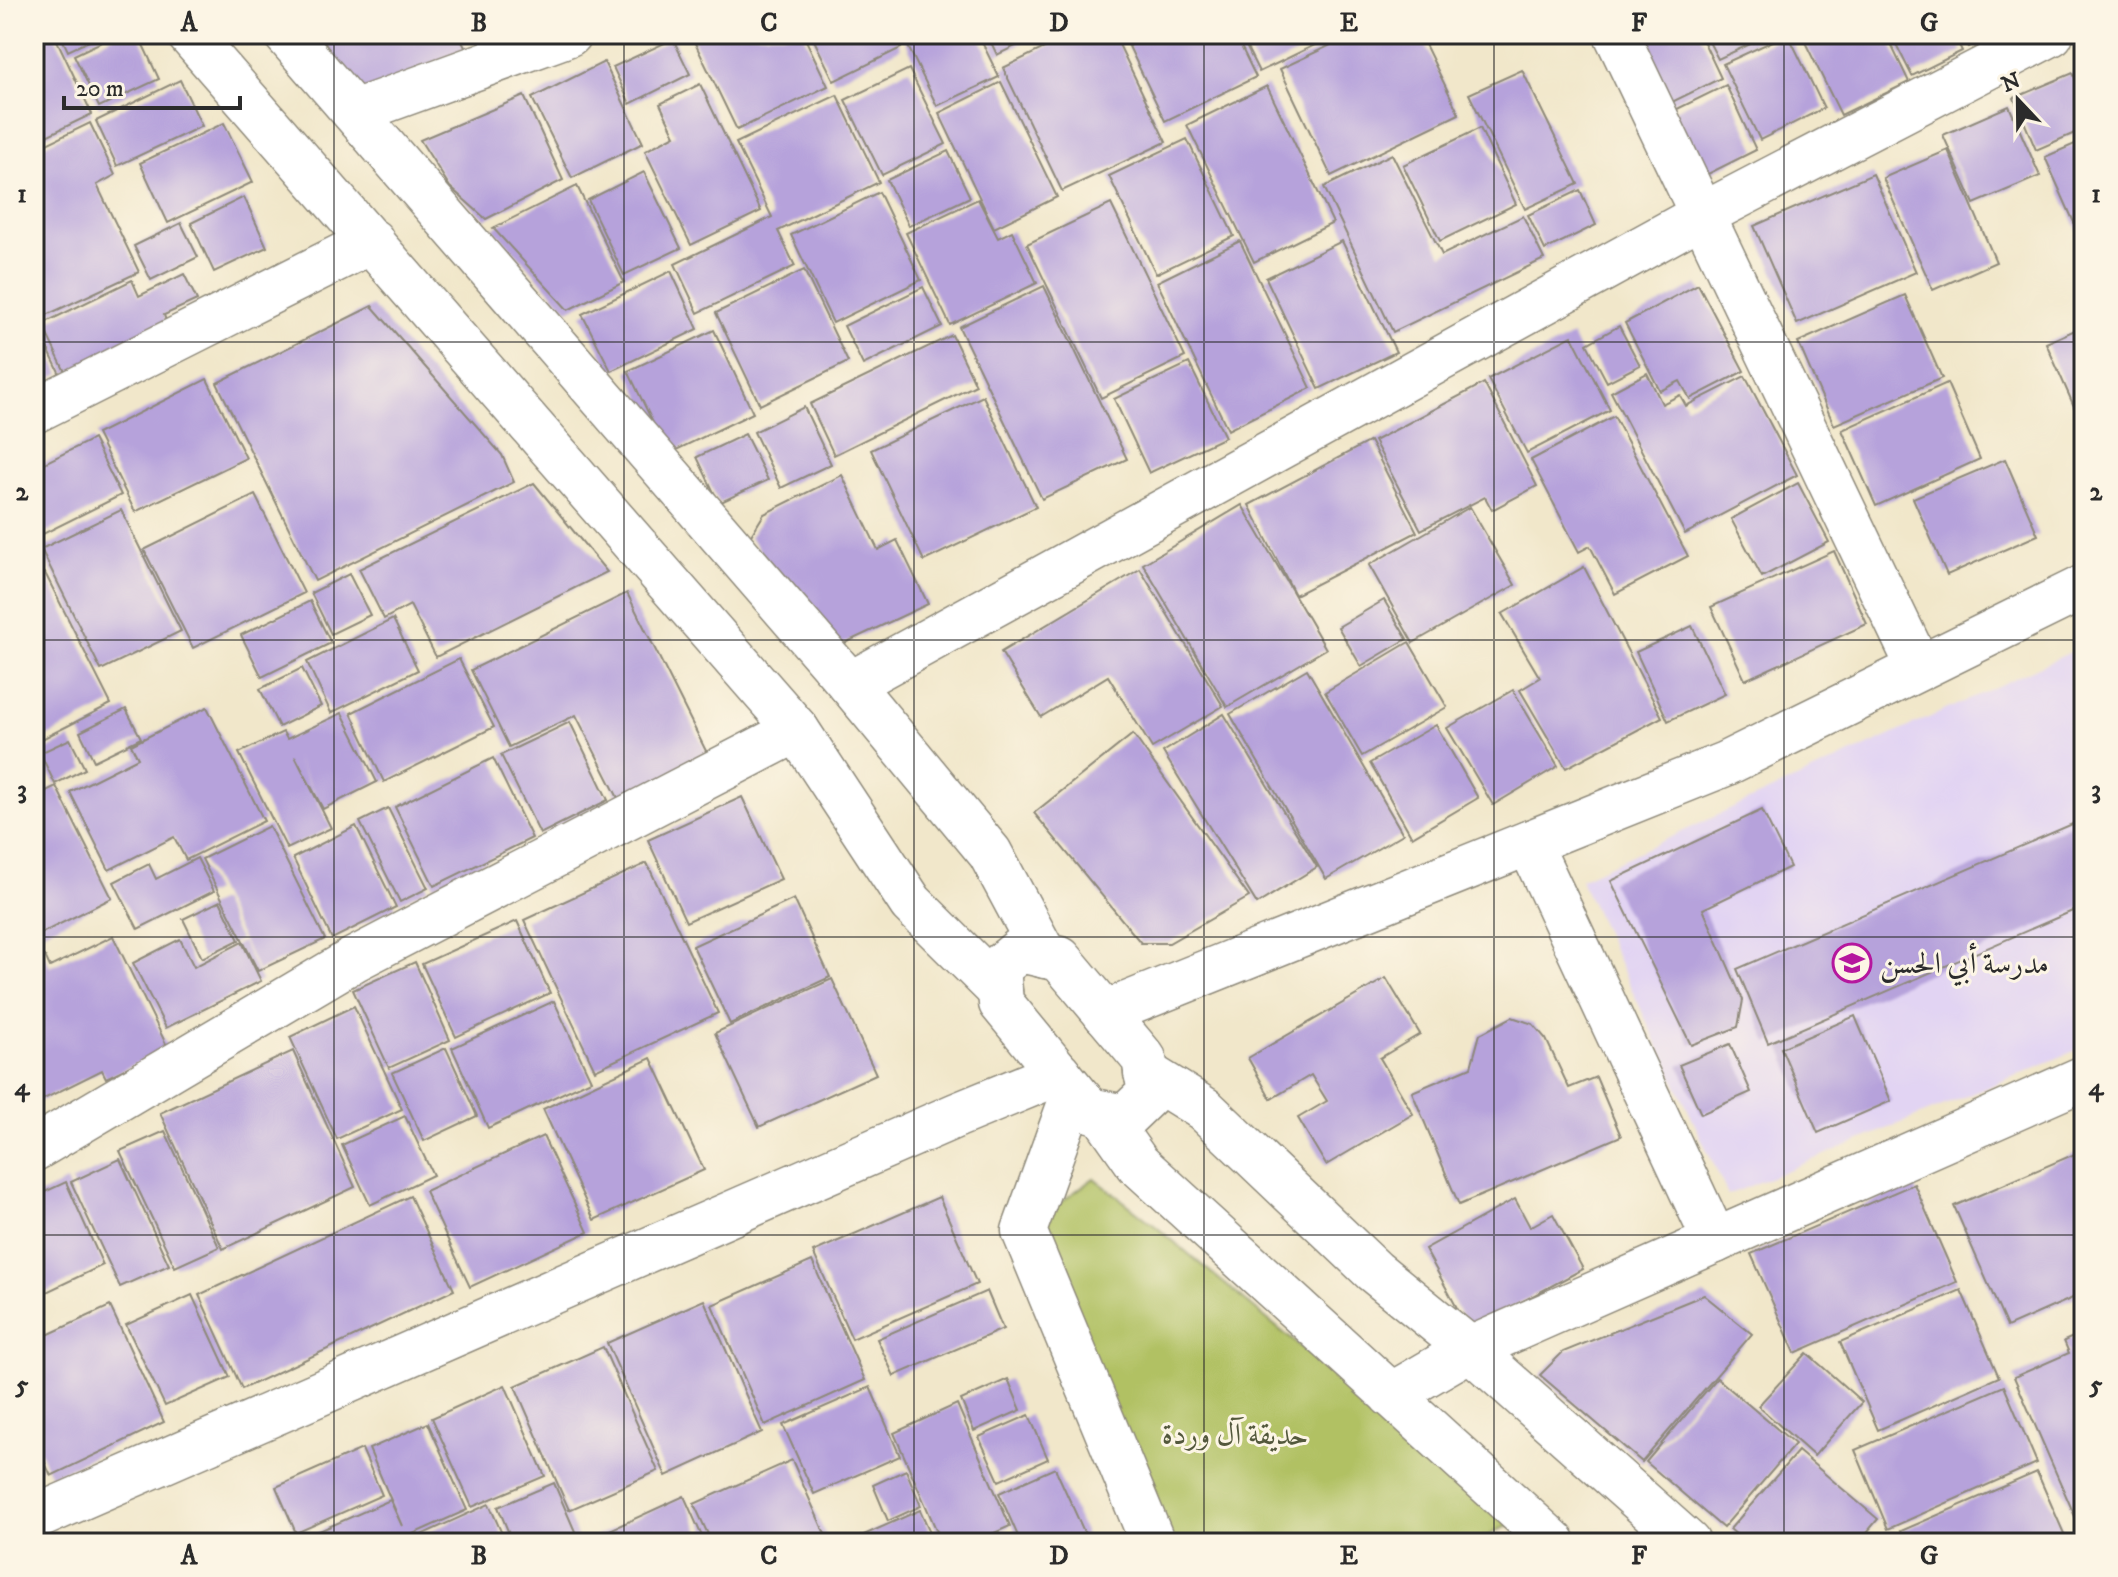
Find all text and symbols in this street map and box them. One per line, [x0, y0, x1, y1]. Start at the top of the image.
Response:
text: A [180, 7, 199, 40]
text: B [471, 7, 487, 40]
text: C [760, 7, 778, 40]
text: D [1049, 7, 1069, 40]
text: E [1340, 7, 1358, 40]
text: F [1631, 7, 1648, 40]
text: G [1920, 7, 1938, 40]
scale bar [64, 60, 240, 110]
north arrow [1978, 60, 2058, 140]
text: N [1998, 67, 2025, 99]
text: 20 m [76, 74, 124, 104]
text: 1 [17, 178, 27, 211]
text: 1 [2091, 178, 2101, 211]
text: 2 [16, 476, 30, 509]
text: 2 [2090, 476, 2104, 509]
text: 3 [17, 774, 27, 807]
text: 3 [2091, 774, 2101, 807]
school or university icon: مدرسة أبي الحسن [1831, 942, 1873, 984]
place label: مدرسة أبي الحسن [1880, 942, 2049, 987]
text: 4 [15, 1071, 31, 1104]
text: 4 [2089, 1071, 2105, 1104]
text: 5 [15, 1369, 29, 1402]
text: 5 [2089, 1369, 2103, 1402]
park label: حديقة آل وردة [1162, 1416, 1308, 1454]
text: A [180, 1540, 199, 1573]
text: B [471, 1540, 487, 1573]
text: C [760, 1540, 778, 1573]
text: D [1049, 1540, 1069, 1573]
text: E [1340, 1540, 1358, 1573]
text: F [1631, 1540, 1648, 1573]
text: G [1920, 1540, 1938, 1573]

